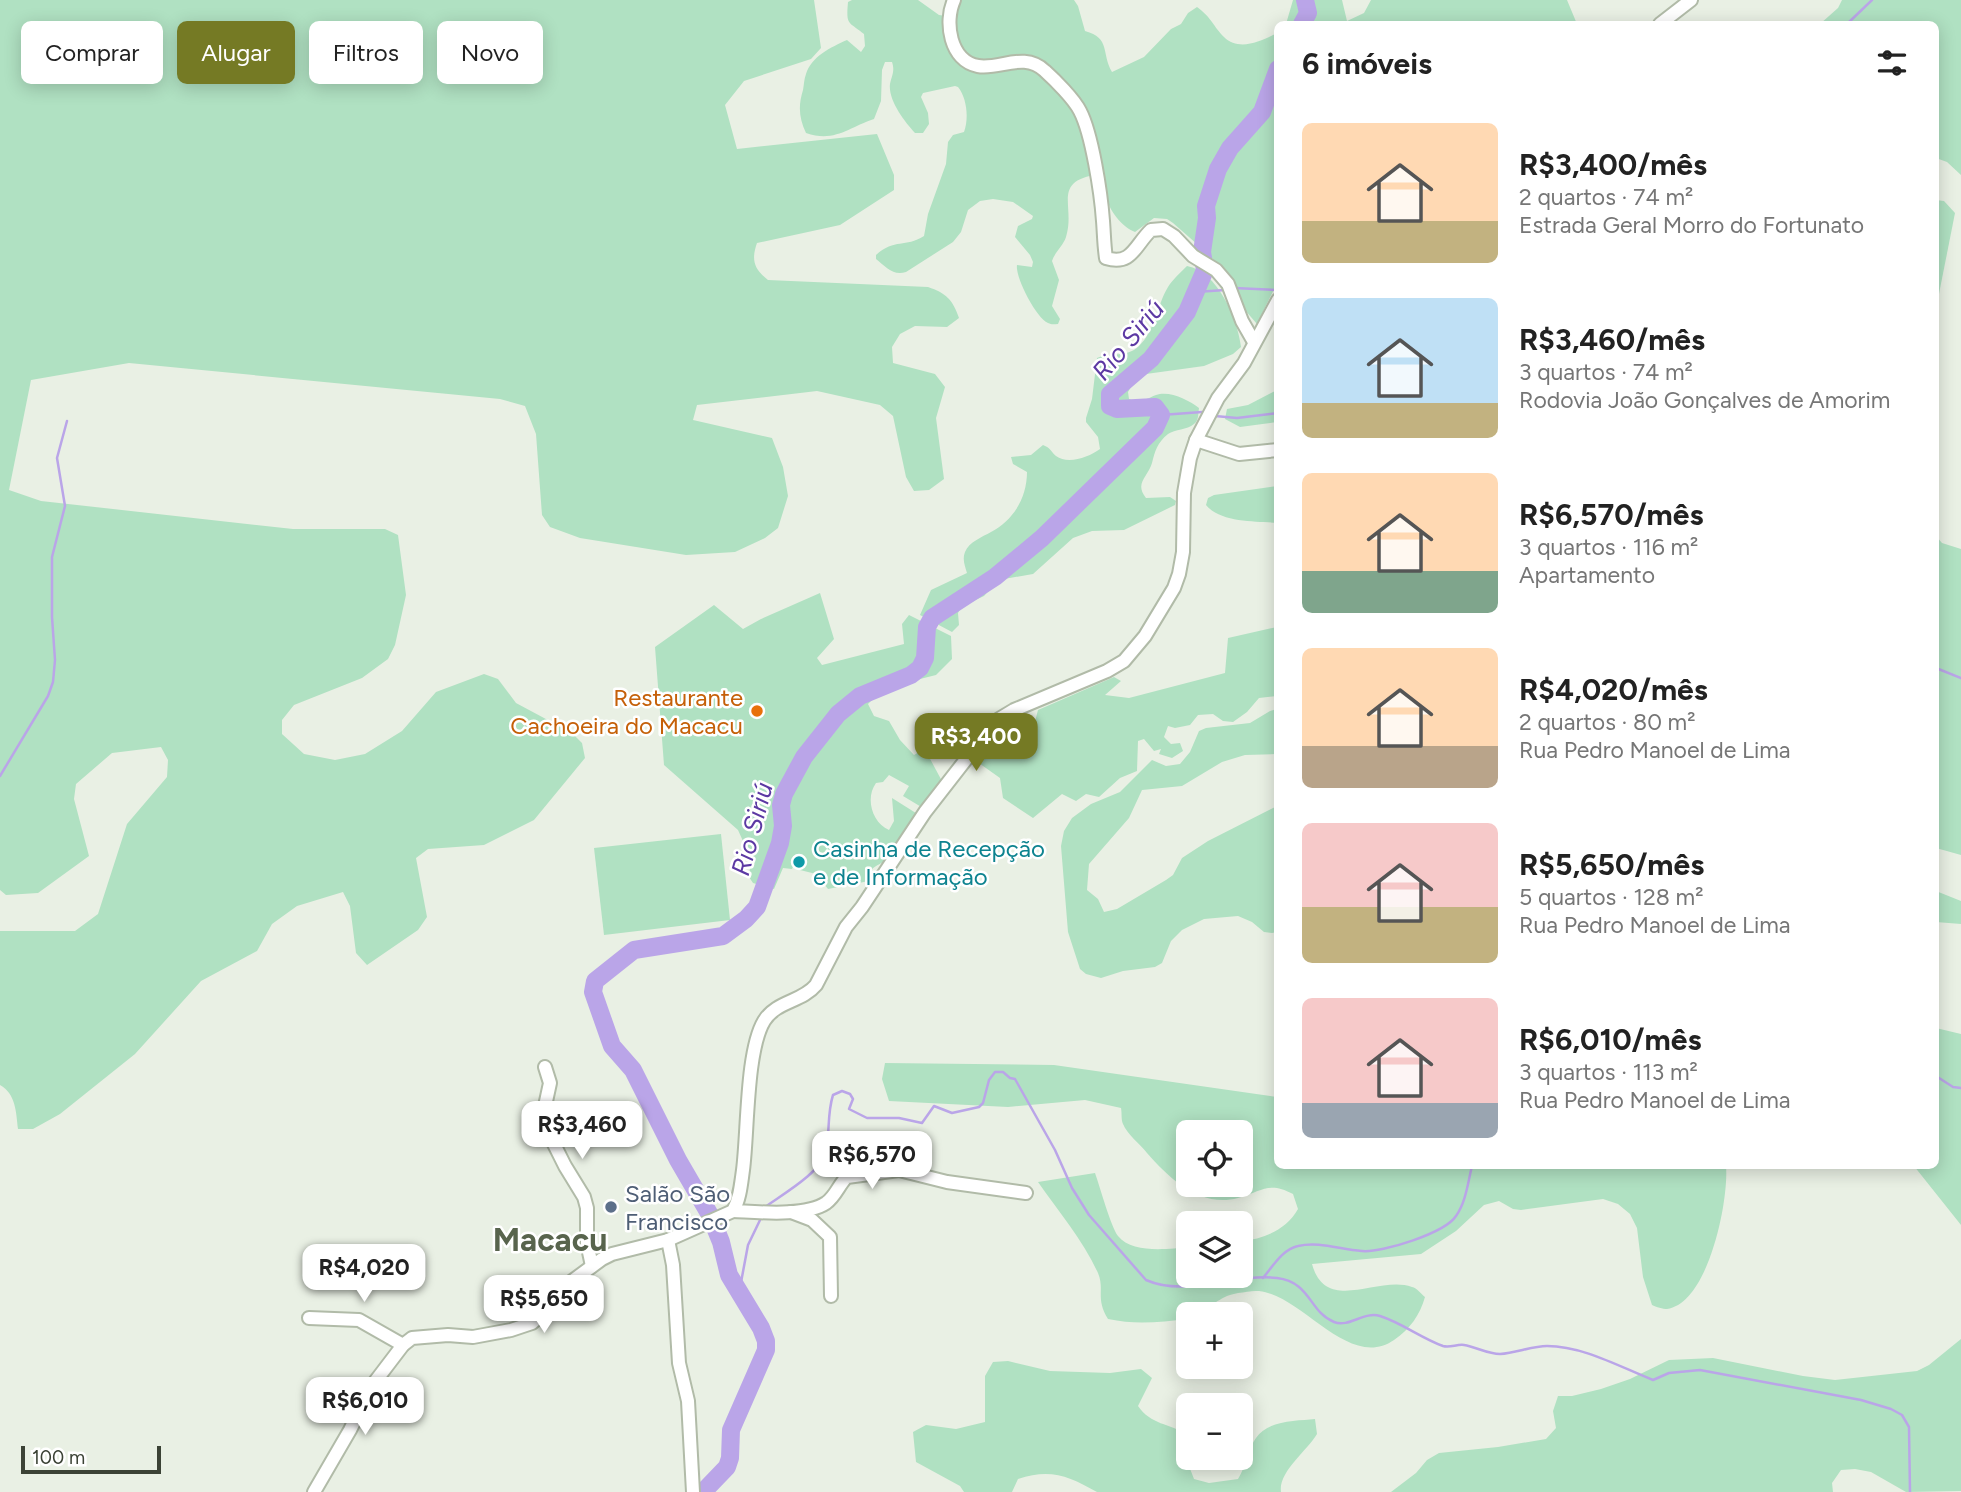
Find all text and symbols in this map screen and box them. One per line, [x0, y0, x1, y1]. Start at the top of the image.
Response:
chip: Comprar [21, 21, 163, 84]
chip: Alugar [177, 21, 295, 84]
chip: Filtros [309, 21, 423, 84]
chip: Novo [437, 21, 543, 84]
icon: filters [1873, 44, 1911, 82]
text: 6 imóveis [1302, 45, 1432, 82]
text: R$3,400/mês [1519, 146, 1707, 183]
icon: home [1358, 151, 1442, 235]
text: 2 quartos · 74 m² [1519, 183, 1693, 211]
text: Estrada Geral Morro do Fortunato [1519, 211, 1864, 239]
water label: Rio Siriú [1085, 293, 1171, 387]
text: R$3,460/mês [1519, 321, 1705, 358]
icon: home [1358, 326, 1442, 410]
text: 3 quartos · 74 m² [1519, 358, 1693, 386]
text: Rodovia João Gonçalves de Amorim [1519, 386, 1890, 414]
text: R$6,570/mês [1519, 496, 1703, 533]
icon: home [1358, 501, 1442, 585]
text: 3 quartos · 116 m² [1519, 533, 1698, 561]
text: Apartamento [1519, 561, 1655, 589]
text: R$4,020/mês [1519, 671, 1708, 708]
icon: home [1358, 676, 1442, 760]
place label: Restaurante Cachoeira do Macacu [510, 683, 743, 740]
marker: Restaurante Cachoeira do Macacu [749, 703, 765, 719]
text: 2 quartos · 80 m² [1519, 708, 1696, 736]
pin: R$3,400 [911, 714, 1041, 773]
text: R$3,400 [931, 722, 1021, 750]
text: Rua Pedro Manoel de Lima [1519, 736, 1791, 764]
water label: Rio Siriú [724, 779, 780, 879]
place label: Casinha de Recepção e de Informação [813, 834, 1045, 891]
text: R$5,650/mês [1519, 846, 1704, 883]
icon: home [1358, 851, 1442, 935]
marker: Casinha de Recepção e de Informação [791, 854, 807, 870]
text: 5 quartos · 128 m² [1519, 883, 1703, 911]
text: Rua Pedro Manoel de Lima [1519, 911, 1791, 939]
text: R$6,010/mês [1519, 1021, 1701, 1058]
icon: home [1358, 1026, 1442, 1110]
text: 3 quartos · 113 m² [1519, 1058, 1698, 1086]
text: Rua Pedro Manoel de Lima [1519, 1086, 1791, 1114]
pin: R$3,460 [517, 1102, 647, 1161]
text: R$3,460 [537, 1110, 627, 1138]
map controls [1176, 1120, 1253, 1470]
button: locate [1176, 1120, 1253, 1197]
pin: R$6,570 [807, 1132, 937, 1191]
text: R$6,570 [828, 1140, 916, 1168]
place label: Salão São Francisco [625, 1179, 730, 1236]
marker: Salão São Francisco [603, 1199, 619, 1215]
button: layers [1176, 1211, 1253, 1288]
district label: Macacu [493, 1221, 607, 1259]
pin: R$4,020 [299, 1244, 429, 1304]
text: R$4,020 [318, 1253, 410, 1281]
pin: R$5,650 [479, 1276, 609, 1335]
text: R$5,650 [500, 1284, 588, 1312]
button: + [1176, 1302, 1253, 1379]
pin: R$6,010 [300, 1378, 430, 1437]
text: R$6,010 [322, 1386, 408, 1414]
button: − [1176, 1393, 1253, 1470]
scale bar [21, 1443, 161, 1475]
text: 100 m [32, 1446, 85, 1469]

